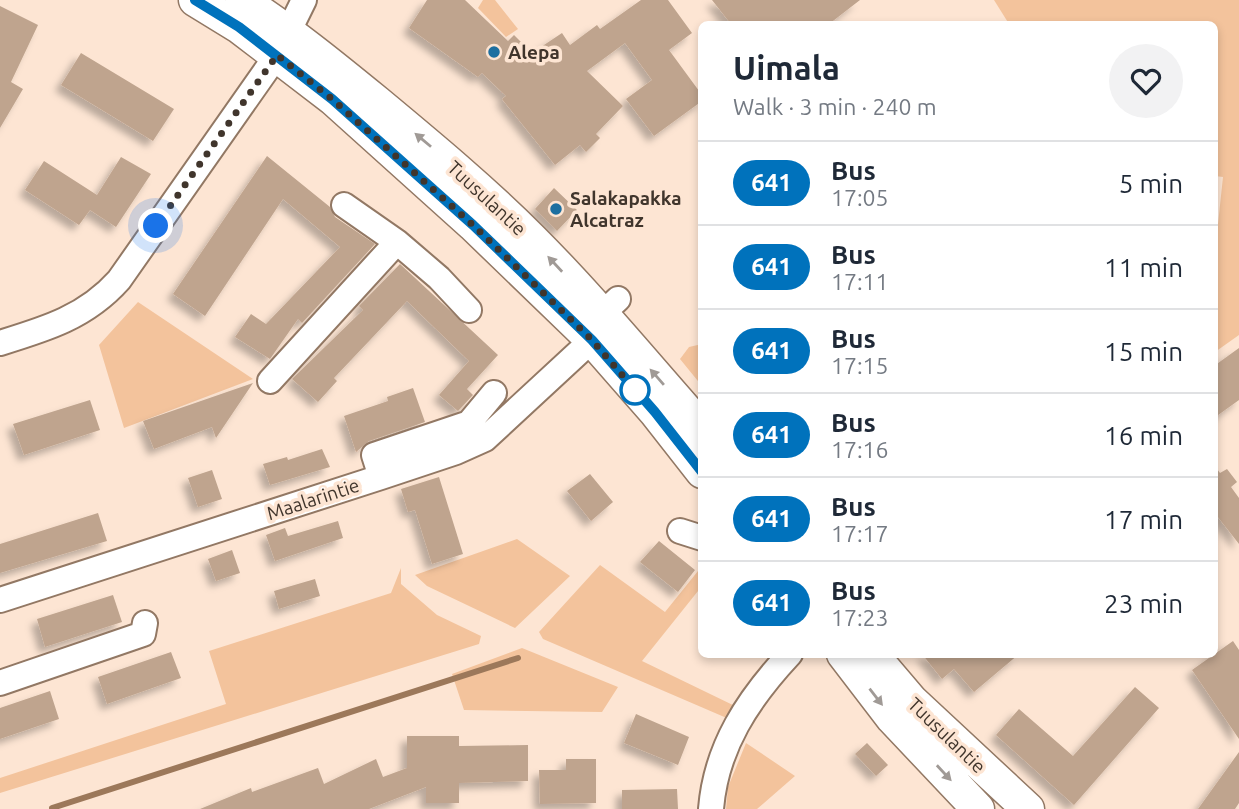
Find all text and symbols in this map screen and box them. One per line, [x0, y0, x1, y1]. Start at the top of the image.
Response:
place label: Alepa [508, 41, 560, 63]
marker: Alepa [486, 44, 502, 60]
button: heart [1109, 44, 1183, 118]
text: Uimala [733, 49, 840, 86]
text: Walk · 3 min · 240 m [733, 94, 937, 119]
one-way arrow [414, 133, 431, 148]
street label: Tuusulantie [443, 156, 531, 240]
text: Bus [831, 156, 876, 185]
text: 641 [751, 169, 792, 196]
text: 5 min [1119, 169, 1183, 198]
text: 17:05 [831, 185, 889, 210]
place label: Salakapakka Alcatraz [570, 187, 682, 231]
marker: Salakapakka Alcatraz [548, 201, 564, 217]
your location [138, 208, 173, 243]
text: Bus [831, 240, 876, 269]
text: 641 [751, 253, 792, 280]
text: 11 min [1104, 253, 1183, 282]
one-way arrow [548, 256, 564, 273]
text: 17:11 [831, 269, 889, 294]
text: Bus [831, 324, 876, 353]
text: 641 [751, 337, 792, 364]
text: 15 min [1104, 337, 1183, 366]
text: 17:15 [831, 353, 889, 378]
one-way arrow [649, 368, 665, 386]
unlabelled marker [620, 375, 650, 405]
text: Bus [831, 408, 876, 437]
text: 641 [751, 421, 792, 448]
text: 16 min [1104, 421, 1183, 450]
text: 17:16 [831, 437, 889, 462]
street label: Maalarintie [264, 474, 362, 524]
text: Bus [831, 492, 876, 521]
text: 641 [751, 505, 792, 532]
text: 17 min [1104, 505, 1183, 534]
text: 17:17 [831, 521, 889, 546]
text: Bus [831, 576, 876, 605]
text: 641 [751, 589, 792, 616]
text: 23 min [1104, 589, 1183, 618]
text: 17:23 [831, 605, 889, 630]
one-way arrow [868, 687, 883, 705]
street label: Tuusulantie [904, 693, 990, 777]
one-way arrow [936, 764, 952, 781]

